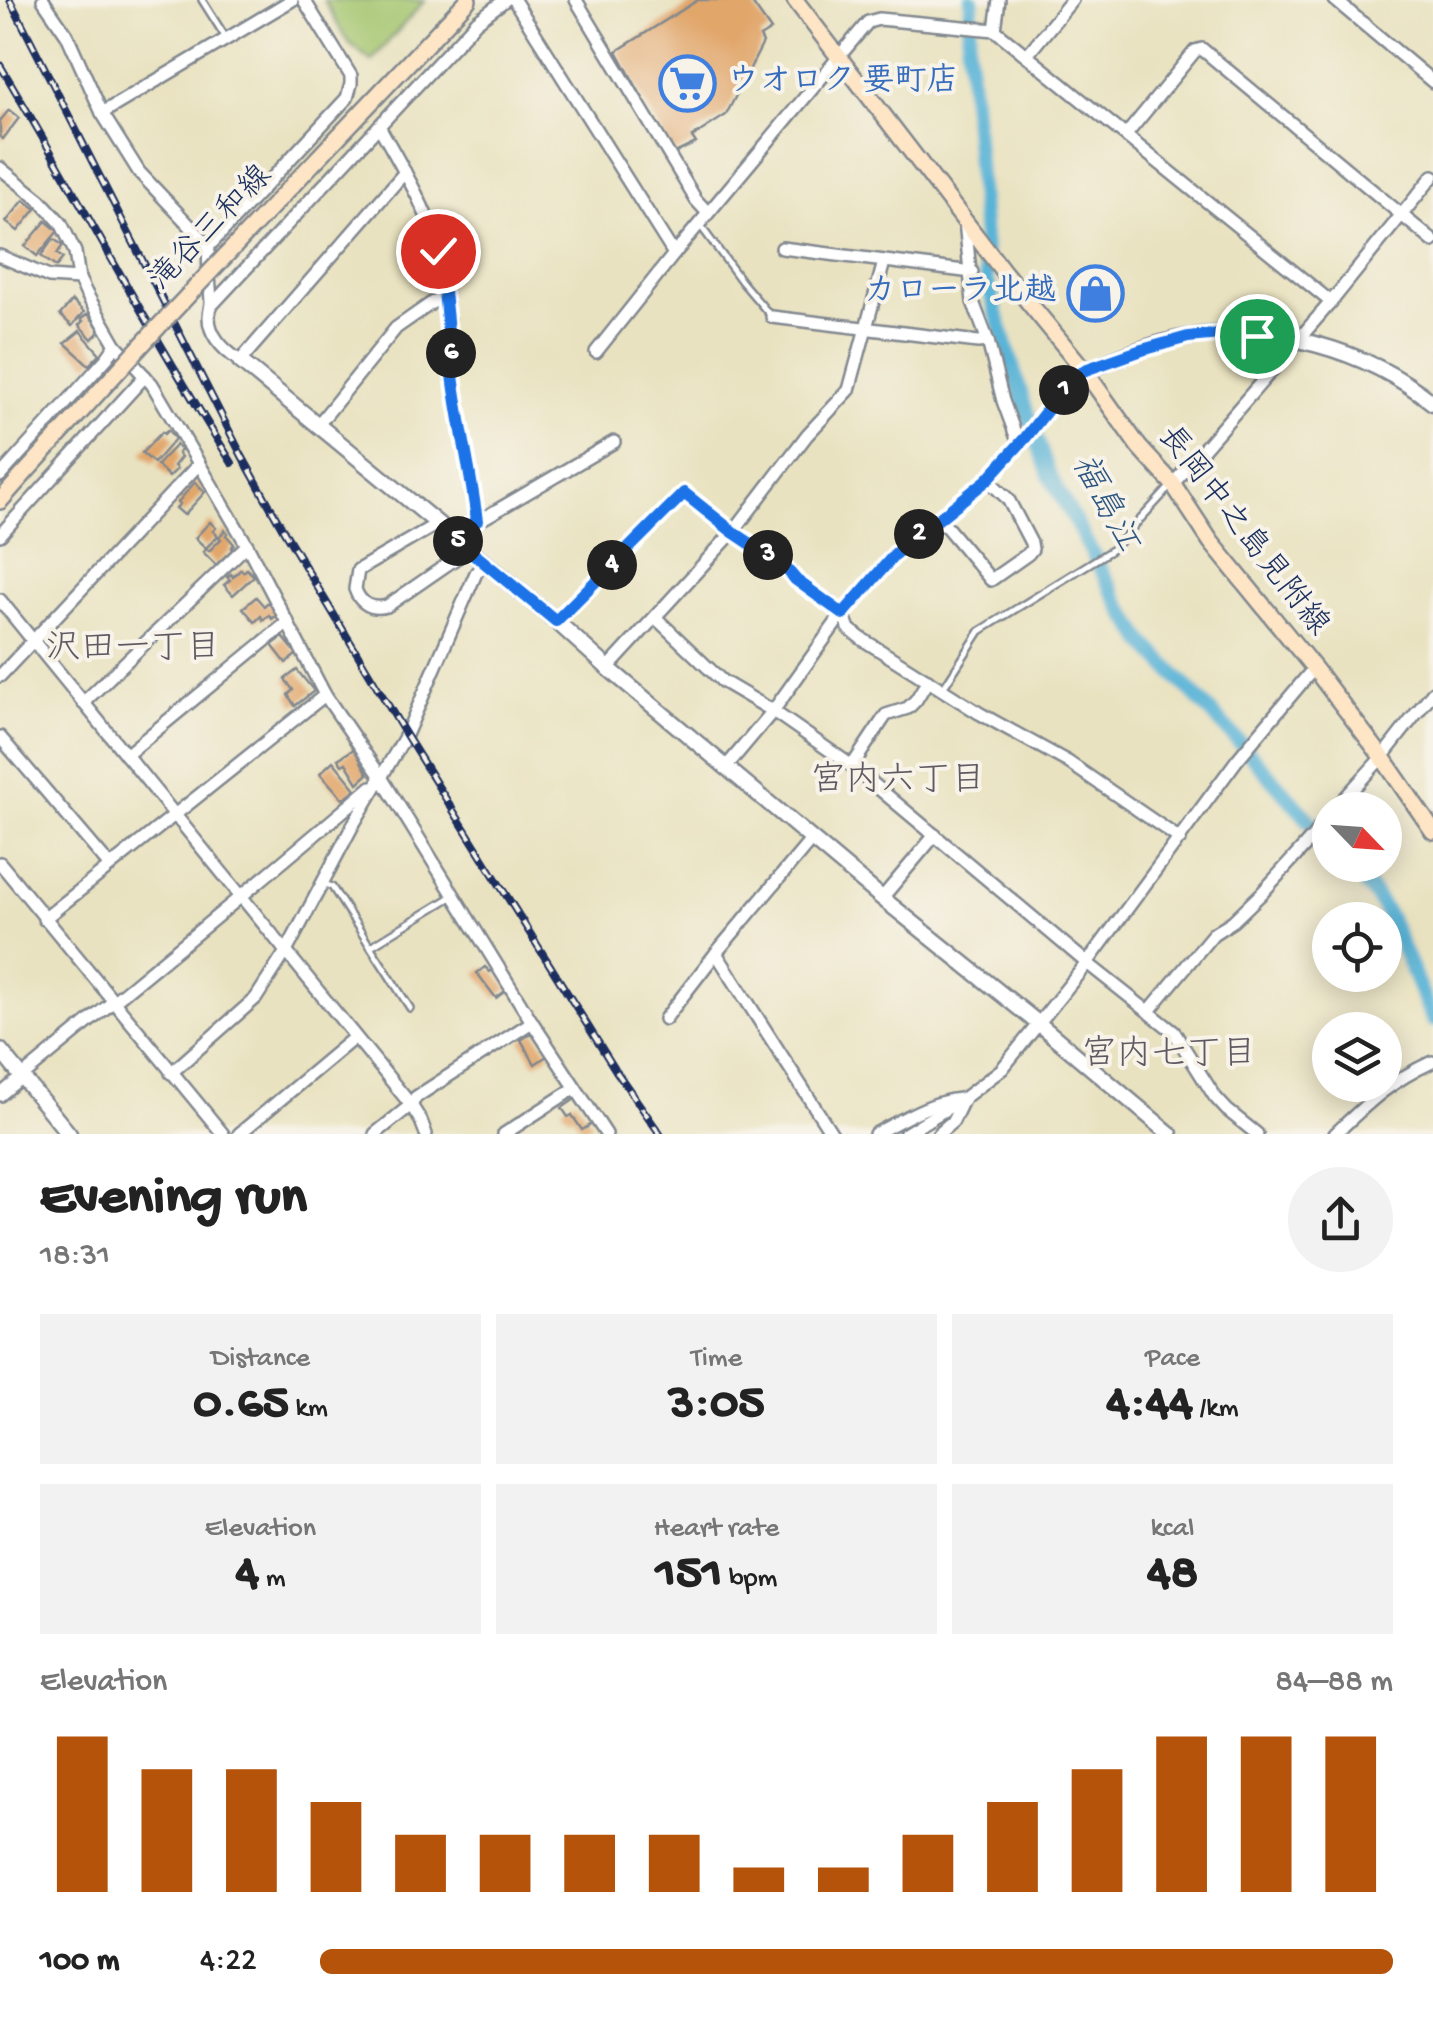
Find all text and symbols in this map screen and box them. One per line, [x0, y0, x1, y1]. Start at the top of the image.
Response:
supermarket icon: ウオロク 要町店 [658, 53, 718, 113]
place label: ウオロク 要町店 [727, 62, 959, 102]
street label: 滝谷三和線 [141, 157, 281, 300]
pin [396, 209, 481, 294]
icon: check [411, 224, 466, 279]
shop icon: カローラ北越 [1065, 263, 1125, 323]
place label: カローラ北越 [864, 273, 1056, 312]
pin [1215, 294, 1300, 379]
icon: arrive [1230, 309, 1285, 364]
pin: 6 [426, 328, 476, 378]
text: 6 [444, 336, 458, 369]
pin: 1 [1039, 365, 1089, 415]
text: 1 [1058, 373, 1070, 406]
street label: 長岡中之島見附線 [1148, 418, 1337, 645]
water label: 福島江 [1060, 447, 1148, 561]
pin: 2 [894, 509, 944, 559]
pin: 5 [433, 516, 483, 566]
text: 2 [912, 517, 926, 550]
text: 5 [451, 524, 465, 557]
pin: 3 [743, 530, 793, 580]
text: 3 [761, 538, 775, 571]
pin: 4 [587, 540, 637, 590]
text: 4 [605, 548, 619, 581]
district label: 沢田一丁目 [45, 630, 221, 671]
district label: 宮内六丁目 [810, 760, 986, 803]
north arrow [1312, 792, 1402, 882]
map controls [1312, 792, 1402, 1102]
button: locate [1312, 902, 1402, 992]
button: layers [1312, 1012, 1402, 1102]
district label: 宮内七丁目 [1081, 1034, 1257, 1077]
button: share [1288, 1167, 1393, 1272]
text: Evening run [40, 1168, 307, 1232]
text: 18:31 [40, 1238, 110, 1276]
text: Distance [211, 1343, 310, 1376]
text: Time [691, 1343, 742, 1376]
text: Pace [1145, 1343, 1200, 1376]
text: 0.65 [193, 1376, 289, 1435]
text: 3:05 [668, 1376, 765, 1435]
text: 4:44 [1106, 1376, 1193, 1435]
text: km [289, 1393, 328, 1426]
text: /km [1193, 1393, 1239, 1426]
text: Elevation [205, 1513, 316, 1546]
text: Heart rate [654, 1513, 779, 1546]
text: kcal [1151, 1513, 1194, 1546]
text: 4 [235, 1546, 259, 1605]
text: 151 [656, 1546, 722, 1605]
text: 48 [1147, 1546, 1198, 1605]
text: m [259, 1563, 286, 1596]
text: bpm [722, 1563, 777, 1596]
text: Elevation [40, 1664, 167, 1702]
text: 84–88 m [1275, 1664, 1393, 1702]
text: 100 m [40, 1943, 120, 1981]
text: 4:22 [200, 1943, 257, 1981]

